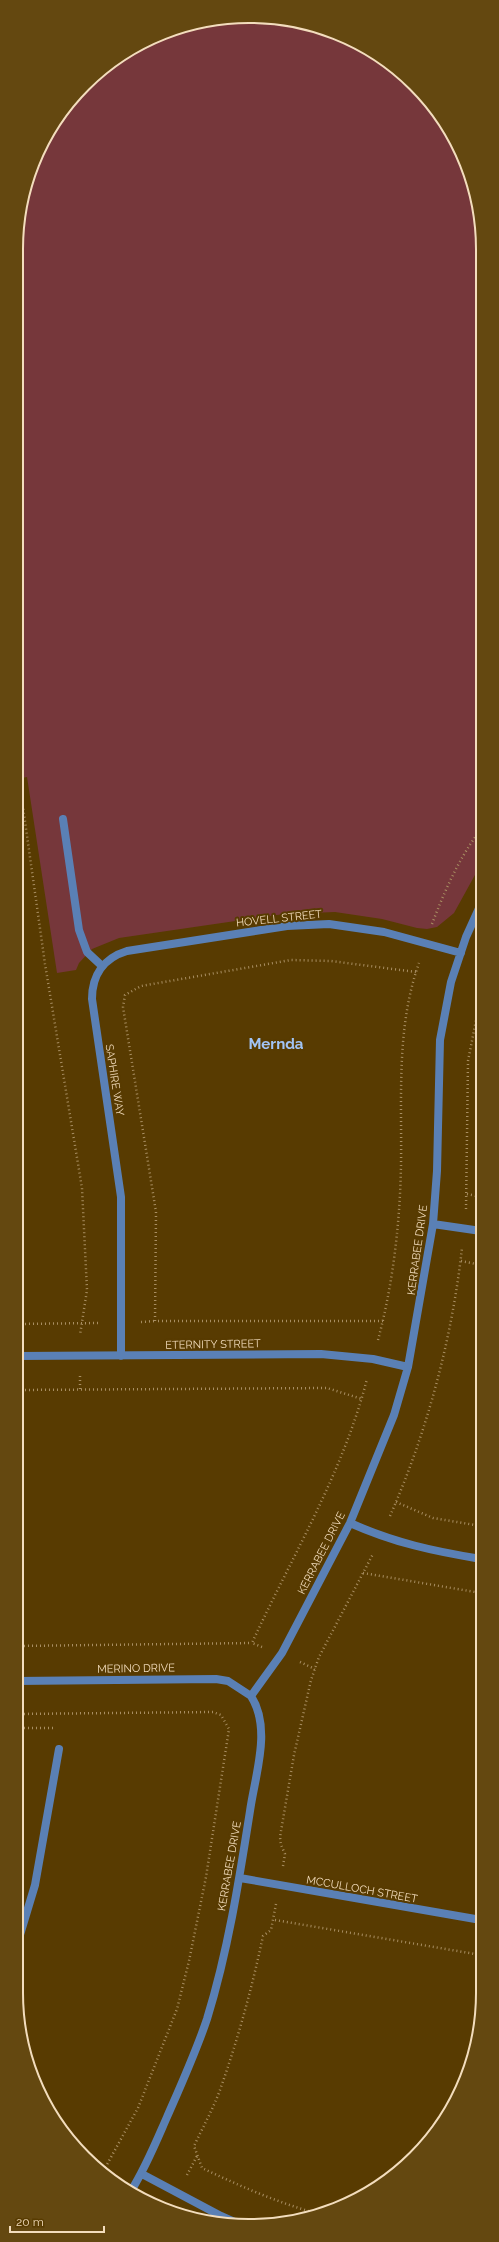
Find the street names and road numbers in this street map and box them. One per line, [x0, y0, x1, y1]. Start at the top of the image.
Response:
street label: HOVELL STREET [235, 907, 323, 929]
street label: SAPHIRE WAY [102, 1043, 127, 1117]
street label: KERRABEE DRIVE [405, 1204, 430, 1296]
street label: ETERNITY STREET [165, 1337, 261, 1352]
street label: KERRABEE DRIVE [295, 1509, 348, 1597]
street label: MERINO DRIVE [97, 1661, 175, 1676]
street label: KERRABEE DRIVE [215, 1820, 244, 1912]
street label: MCCULLOCH STREET [305, 1873, 419, 1906]

